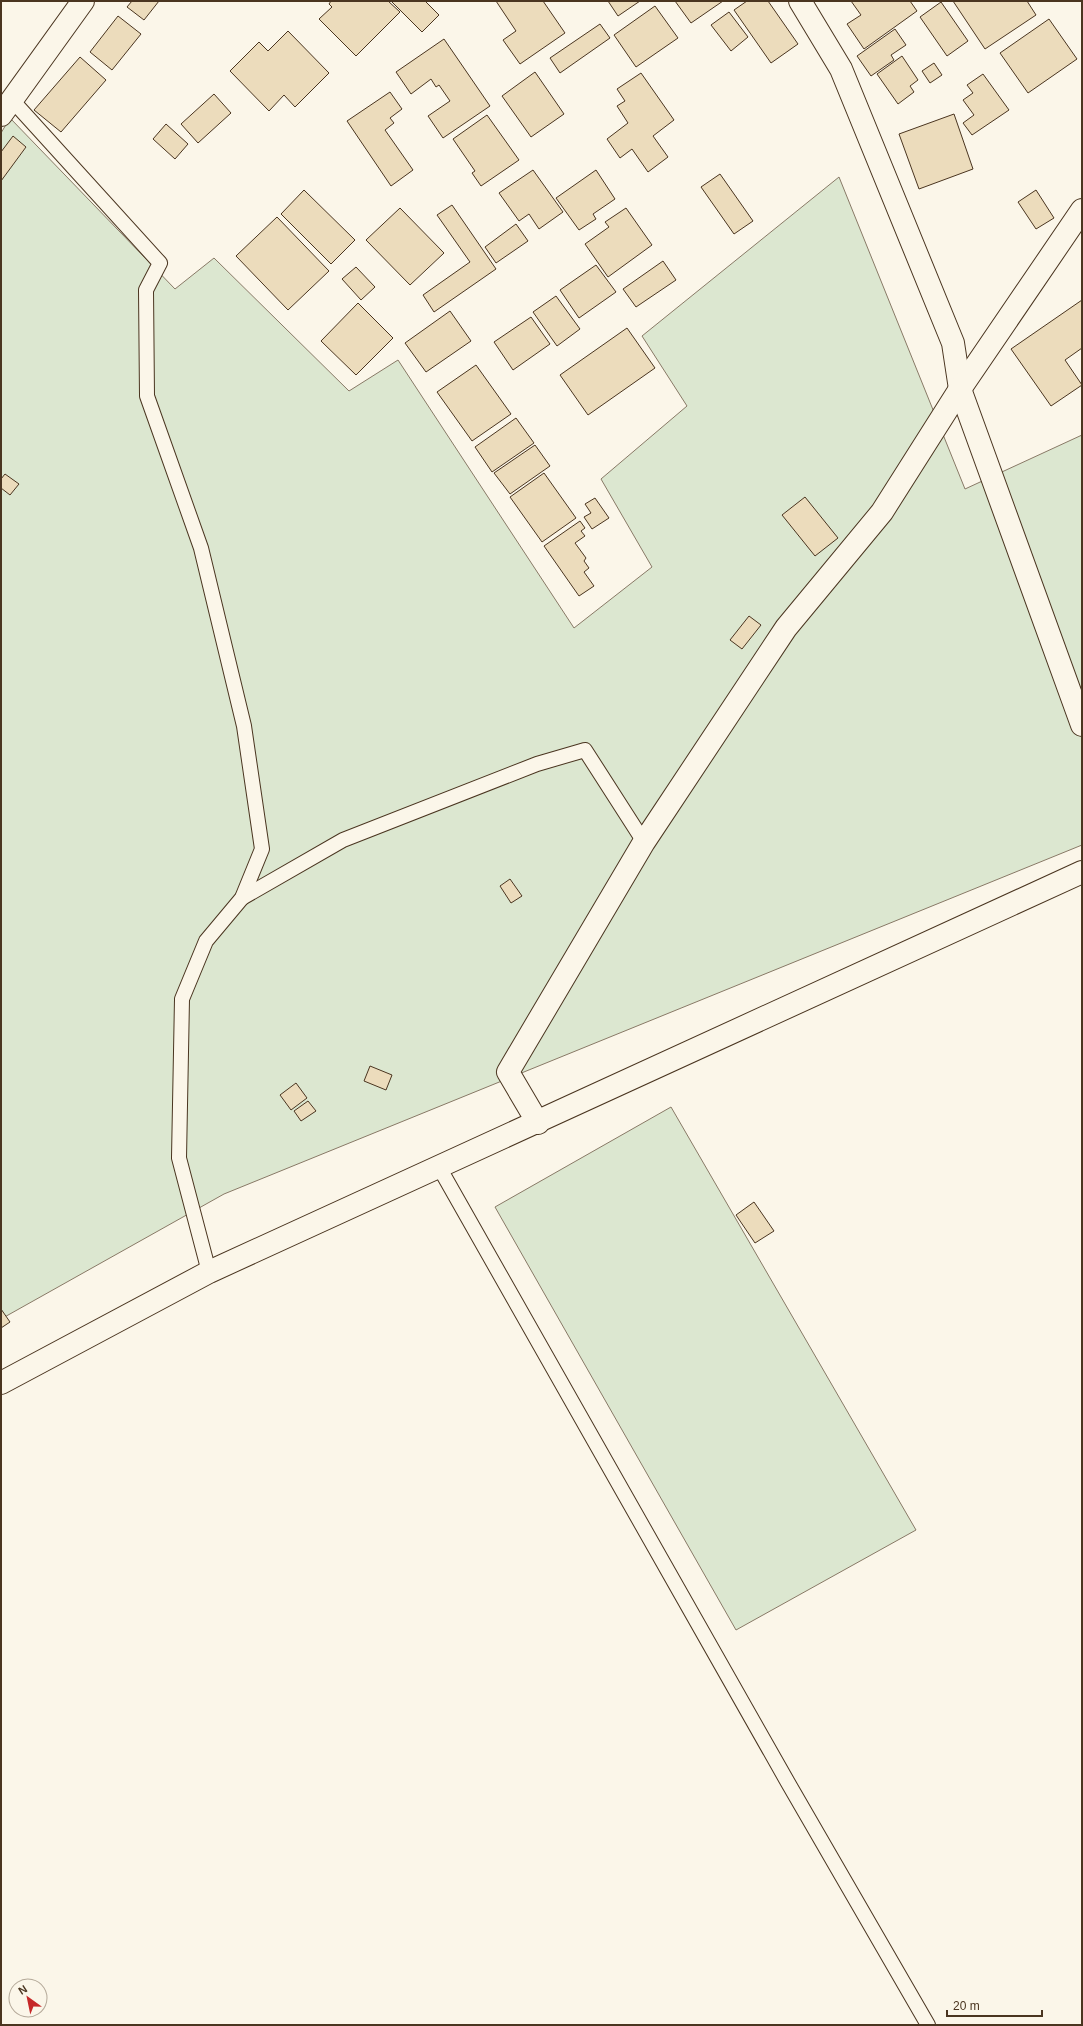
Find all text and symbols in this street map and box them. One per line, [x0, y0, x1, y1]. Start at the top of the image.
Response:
north arrow [8, 1978, 48, 2018]
text: N [16, 1982, 29, 1997]
scale bar [947, 1992, 1042, 2018]
text: 20 m [953, 1999, 980, 2013]

